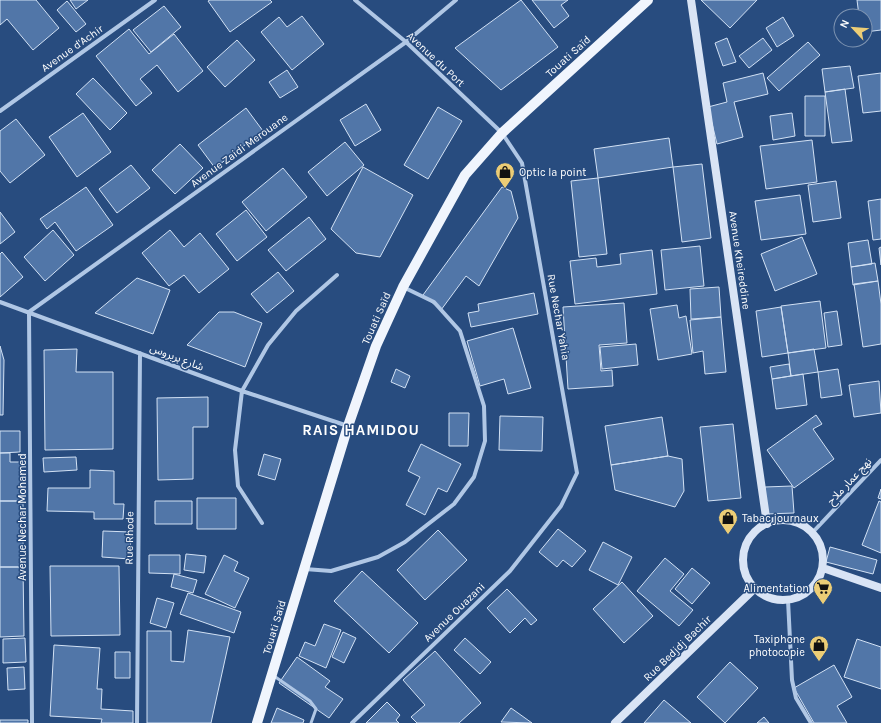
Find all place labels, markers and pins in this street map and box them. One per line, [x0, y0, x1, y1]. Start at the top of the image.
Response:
shop icon: Optic la point [494, 161, 516, 189]
place label: Optic la point [519, 166, 586, 179]
shop icon: Tabac journaux [717, 507, 739, 535]
place label: Tabac journaux [742, 512, 819, 525]
supermarket icon: Alimentation [812, 577, 834, 605]
place label: Alimentation [743, 582, 809, 595]
place label: Taxiphone photocopie [749, 633, 805, 659]
shop icon: Taxiphone photocopie [808, 634, 830, 662]

